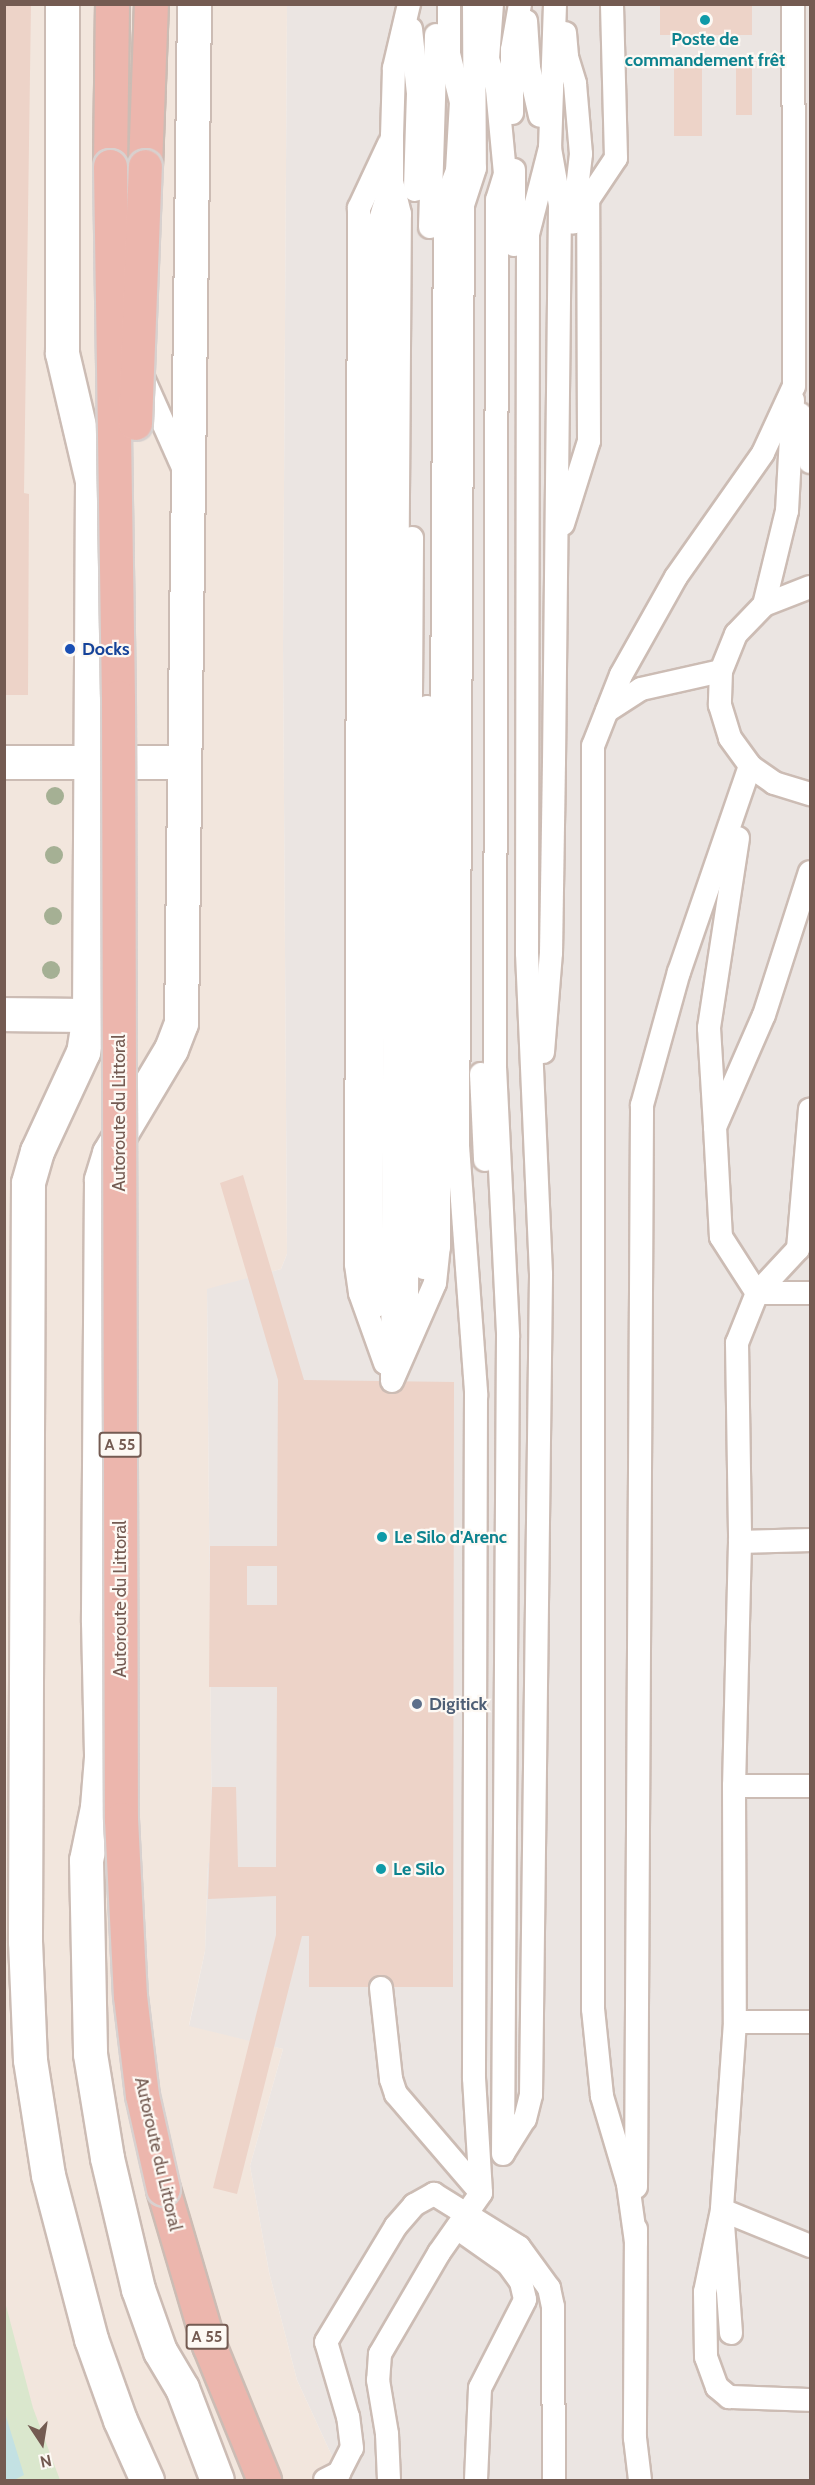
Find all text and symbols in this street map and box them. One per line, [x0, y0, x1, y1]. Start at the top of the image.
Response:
marker: Poste de commandement frêt [698, 13, 712, 27]
place label: Poste de commandement frêt [625, 29, 785, 72]
place label: Docks [82, 638, 130, 660]
marker: Docks [63, 642, 77, 656]
street label: Autoroute du Littoral [108, 1035, 130, 1191]
road number: A 55 [98, 1432, 142, 1458]
street label: Autoroute du Littoral [109, 1521, 131, 1677]
place label: Le Silo d'Arenc [394, 1526, 507, 1548]
marker: Le Silo d'Arenc [375, 1530, 389, 1544]
place label: Digitick [429, 1693, 487, 1715]
marker: Digitick [410, 1697, 424, 1711]
place label: Le Silo [393, 1858, 445, 1880]
marker: Le Silo [374, 1862, 388, 1876]
street label: Autoroute du Littoral [130, 2075, 186, 2233]
road number: A 55 [184, 2324, 230, 2350]
north arrow [12, 2413, 72, 2473]
text: N [38, 2451, 53, 2472]

